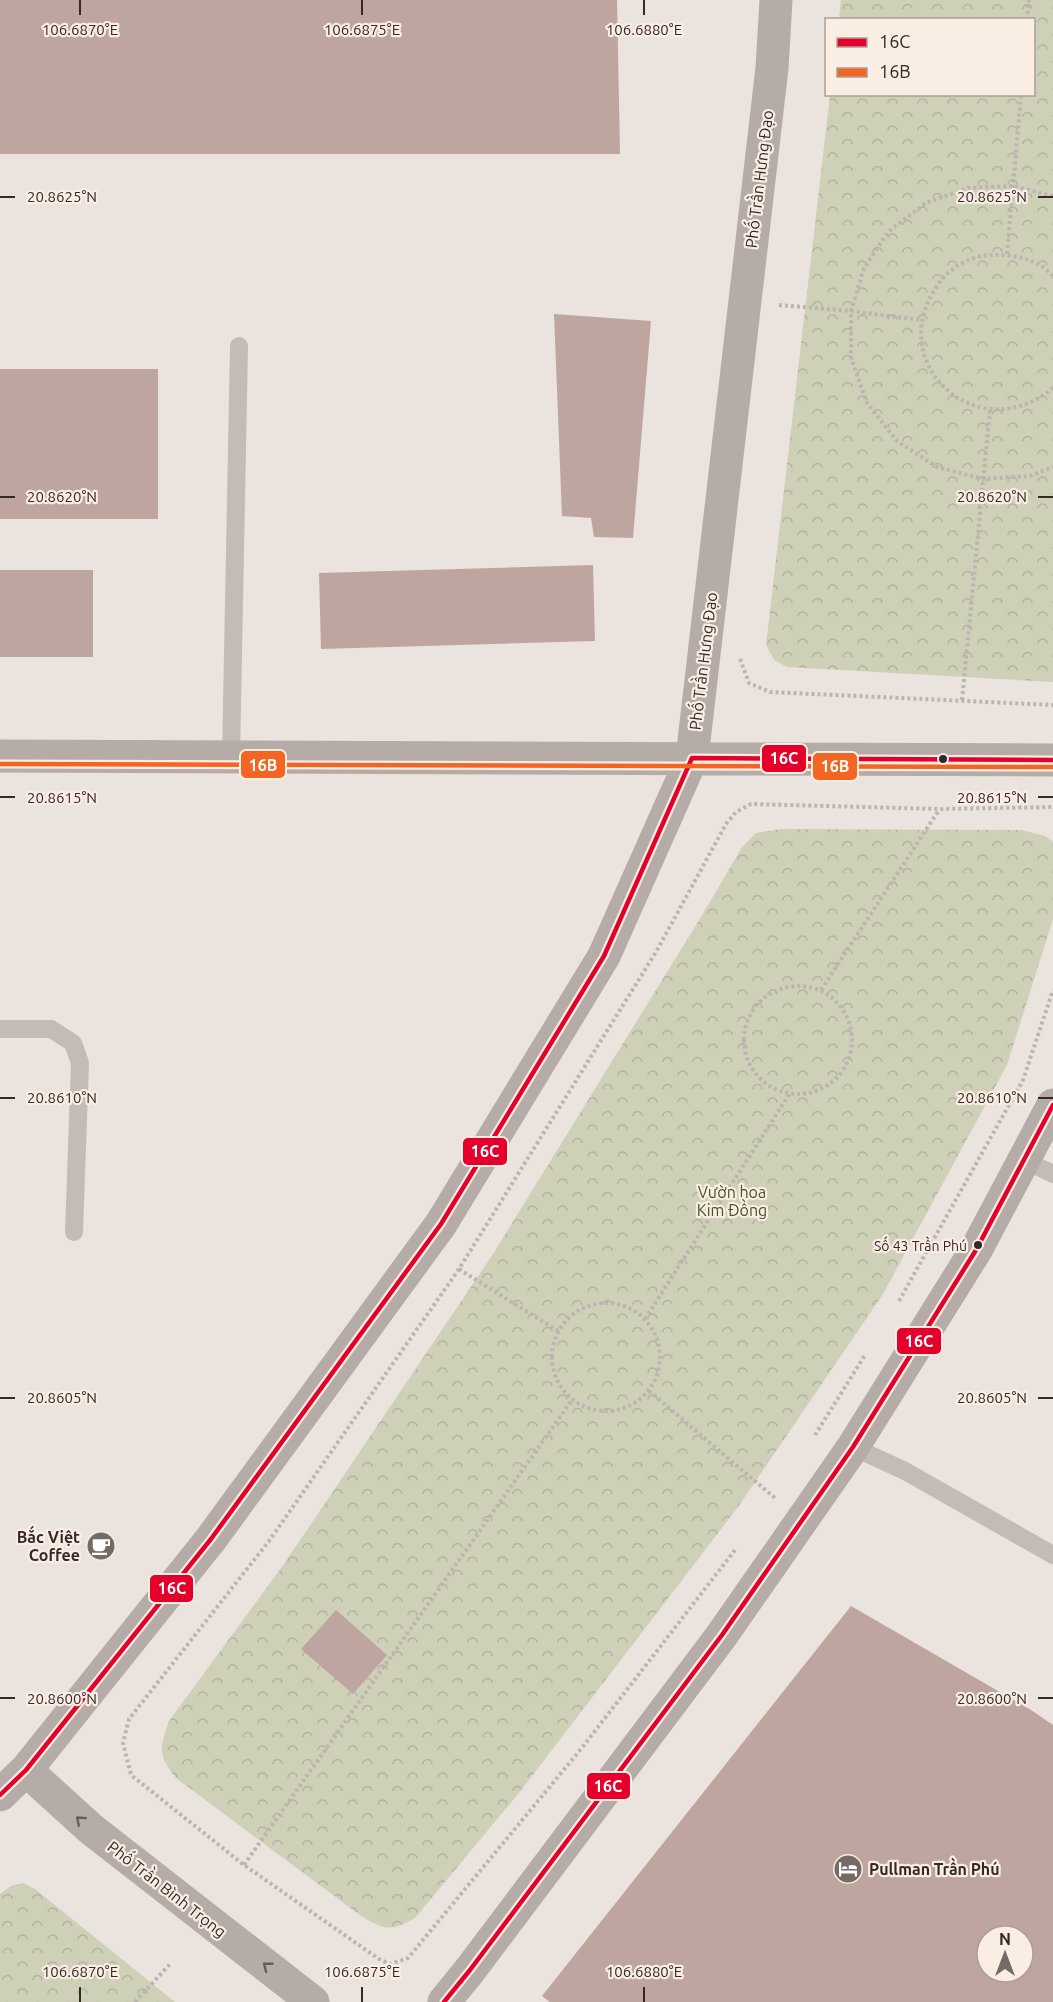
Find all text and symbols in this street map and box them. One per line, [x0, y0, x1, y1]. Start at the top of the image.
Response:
legend [825, 18, 1035, 96]
text: 106.6870°E [42, 21, 118, 38]
text: 106.6875°E [324, 21, 400, 38]
text: 106.6880°E [606, 21, 682, 38]
text: 16C [879, 31, 910, 51]
text: 16B [879, 61, 911, 81]
street label: Phố Trần Hưng Đạo [739, 109, 776, 249]
text: 20.8625°N [27, 188, 97, 205]
text: 20.8625°N [957, 188, 1027, 205]
text: 20.8620°N [27, 488, 97, 505]
text: 20.8620°N [957, 488, 1027, 505]
street label: Phố Trần Hưng Đạo [683, 591, 720, 731]
line badge: 16C [761, 744, 807, 773]
text: 16C [770, 749, 798, 767]
line badge: 16B [240, 750, 286, 779]
line badge: 16B [812, 752, 858, 781]
unlabelled marker [937, 753, 949, 765]
text: 16B [249, 756, 277, 774]
text: 16B [821, 757, 849, 775]
text: 20.8615°N [27, 789, 97, 806]
text: 20.8615°N [957, 789, 1027, 806]
text: 20.8610°N [27, 1089, 97, 1106]
text: 20.8610°N [957, 1089, 1027, 1106]
line badge: 16C [462, 1137, 508, 1166]
text: 16C [471, 1142, 499, 1160]
park label: Vườn hoa Kim Đồng [697, 1183, 767, 1219]
place label: Số 43 Trần Phú [874, 1236, 967, 1254]
marker: Số 43 Trần Phú [972, 1239, 984, 1251]
line badge: 16C [896, 1327, 942, 1355]
text: 16C [905, 1332, 933, 1350]
text: 20.8605°N [27, 1389, 97, 1406]
text: 20.8605°N [957, 1389, 1027, 1406]
place label: Bắc Việt Coffee [17, 1525, 80, 1564]
cafe icon: Bắc Việt Coffee [85, 1530, 117, 1562]
line badge: 16C [149, 1574, 194, 1603]
text: 16C [158, 1579, 186, 1597]
text: 20.8600°N [27, 1690, 97, 1707]
text: 20.8600°N [957, 1690, 1027, 1707]
line badge: 16C [586, 1772, 631, 1800]
text: 16C [594, 1777, 622, 1795]
one-way arrow [77, 1816, 87, 1827]
street label: Phố Trần Bình Trọng [104, 1835, 232, 1941]
hotel icon: Pullman Trần Phú [832, 1853, 864, 1885]
place label: Pullman Trần Phú [869, 1857, 1000, 1878]
north arrow [975, 1924, 1035, 1984]
text: N [999, 1930, 1011, 1948]
one-way arrow [263, 1962, 274, 1973]
text: 106.6870°E [42, 1963, 118, 1980]
text: 106.6875°E [324, 1963, 400, 1980]
text: 106.6880°E [606, 1963, 682, 1980]

